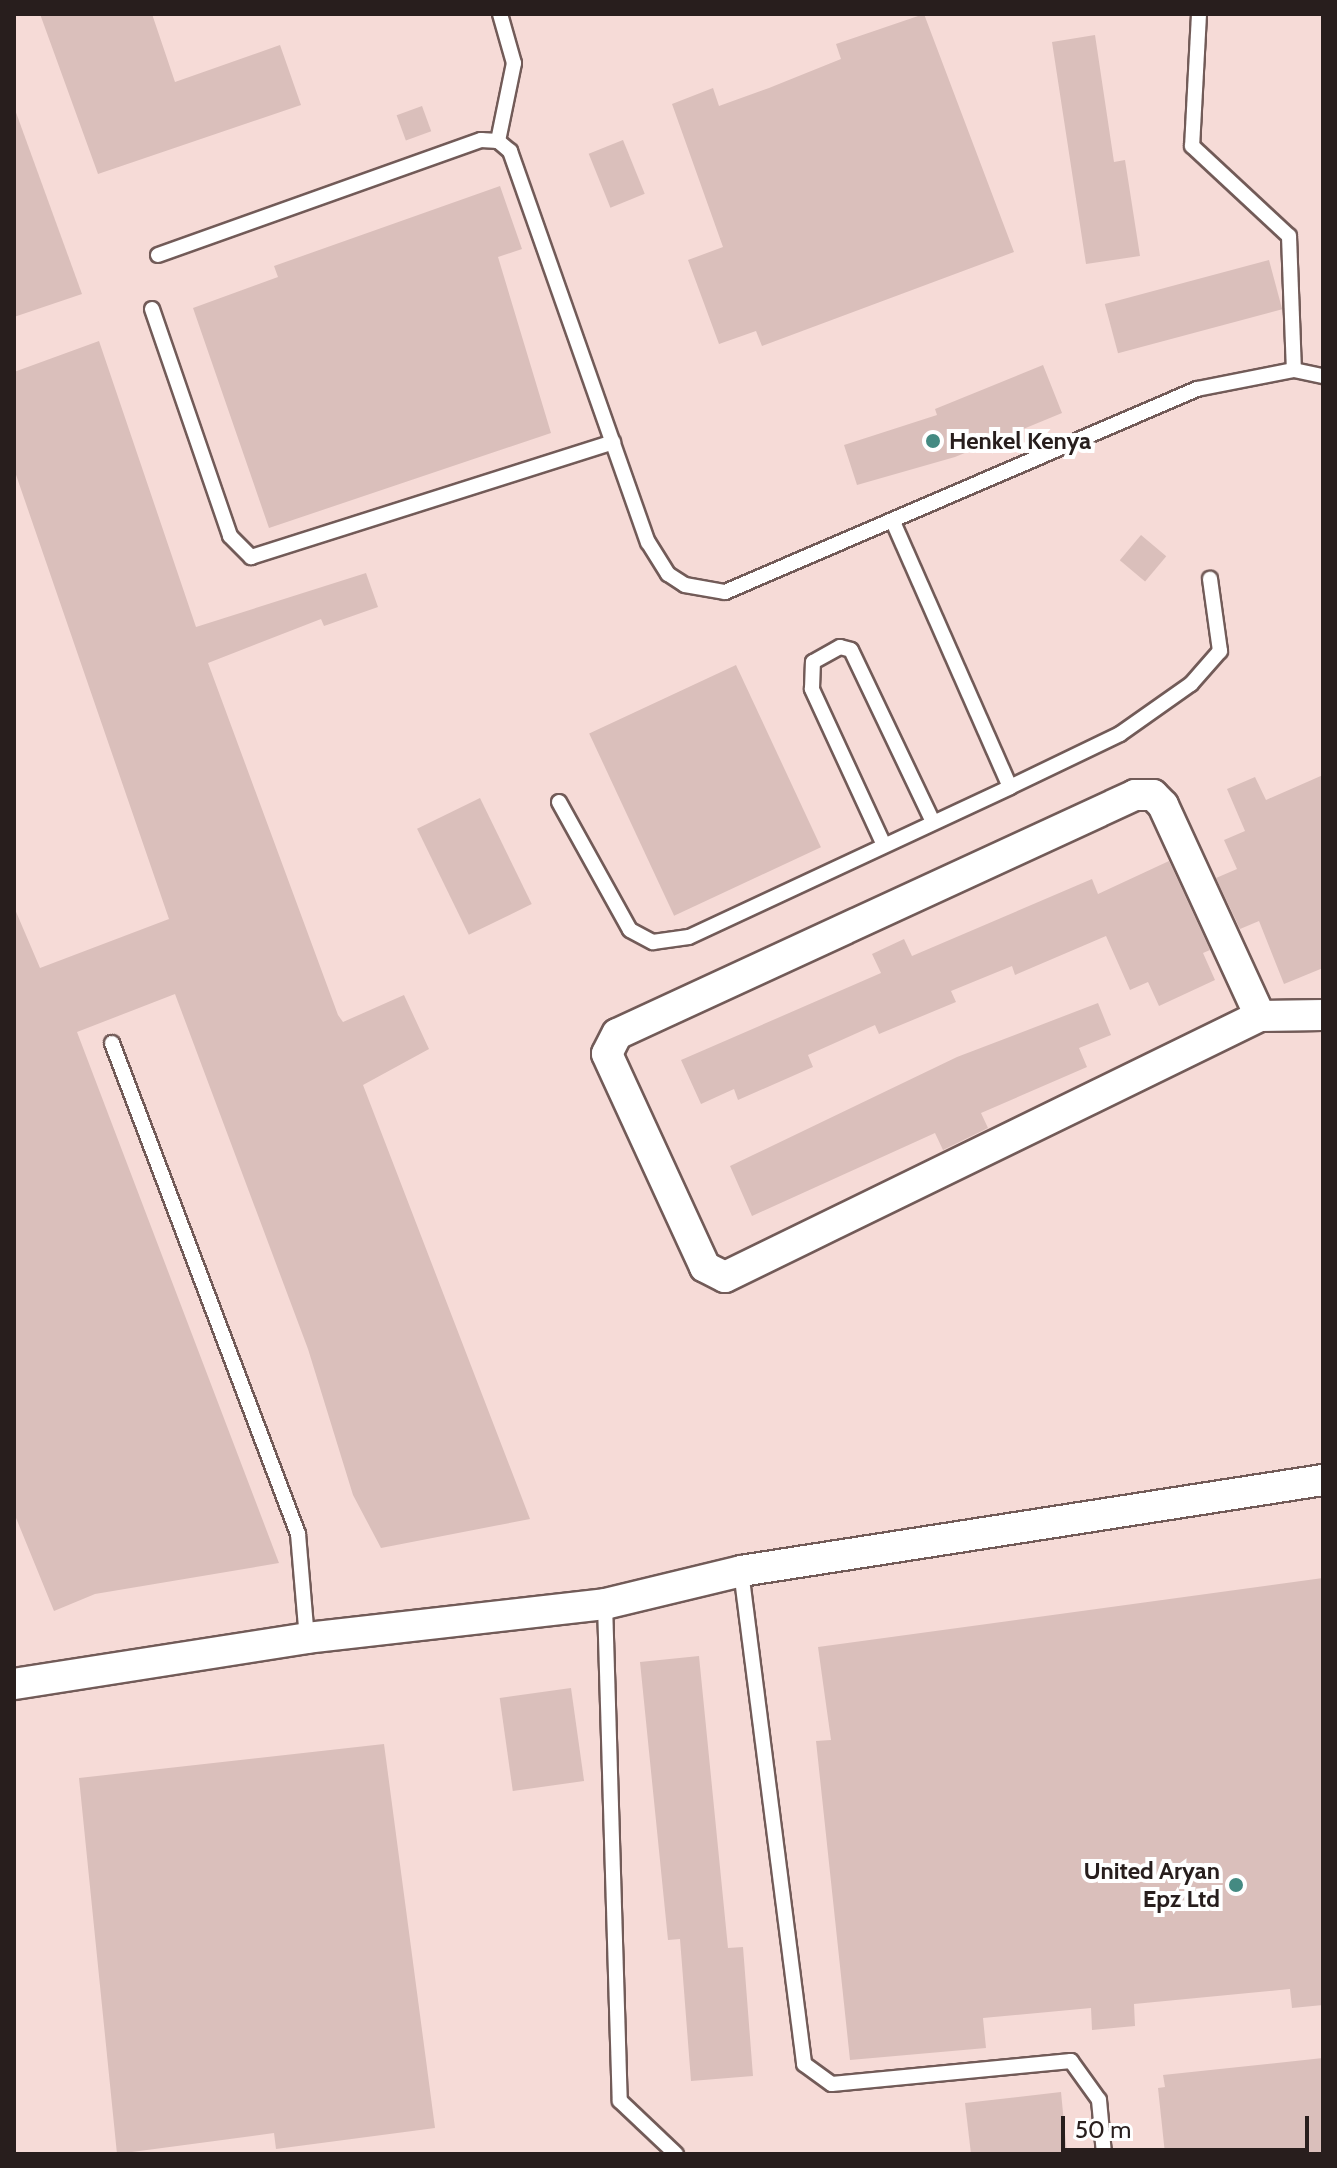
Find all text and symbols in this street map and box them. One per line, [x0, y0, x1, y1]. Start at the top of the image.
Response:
place label: Henkel Kenya [949, 427, 1091, 455]
marker: Henkel Kenya [924, 432, 942, 450]
place label: United Aryan Epz Ltd [1084, 1857, 1220, 1913]
marker: United Aryan Epz Ltd [1227, 1876, 1245, 1894]
scale bar [1065, 2100, 1313, 2150]
text: 50 m [1075, 2115, 1131, 2144]

